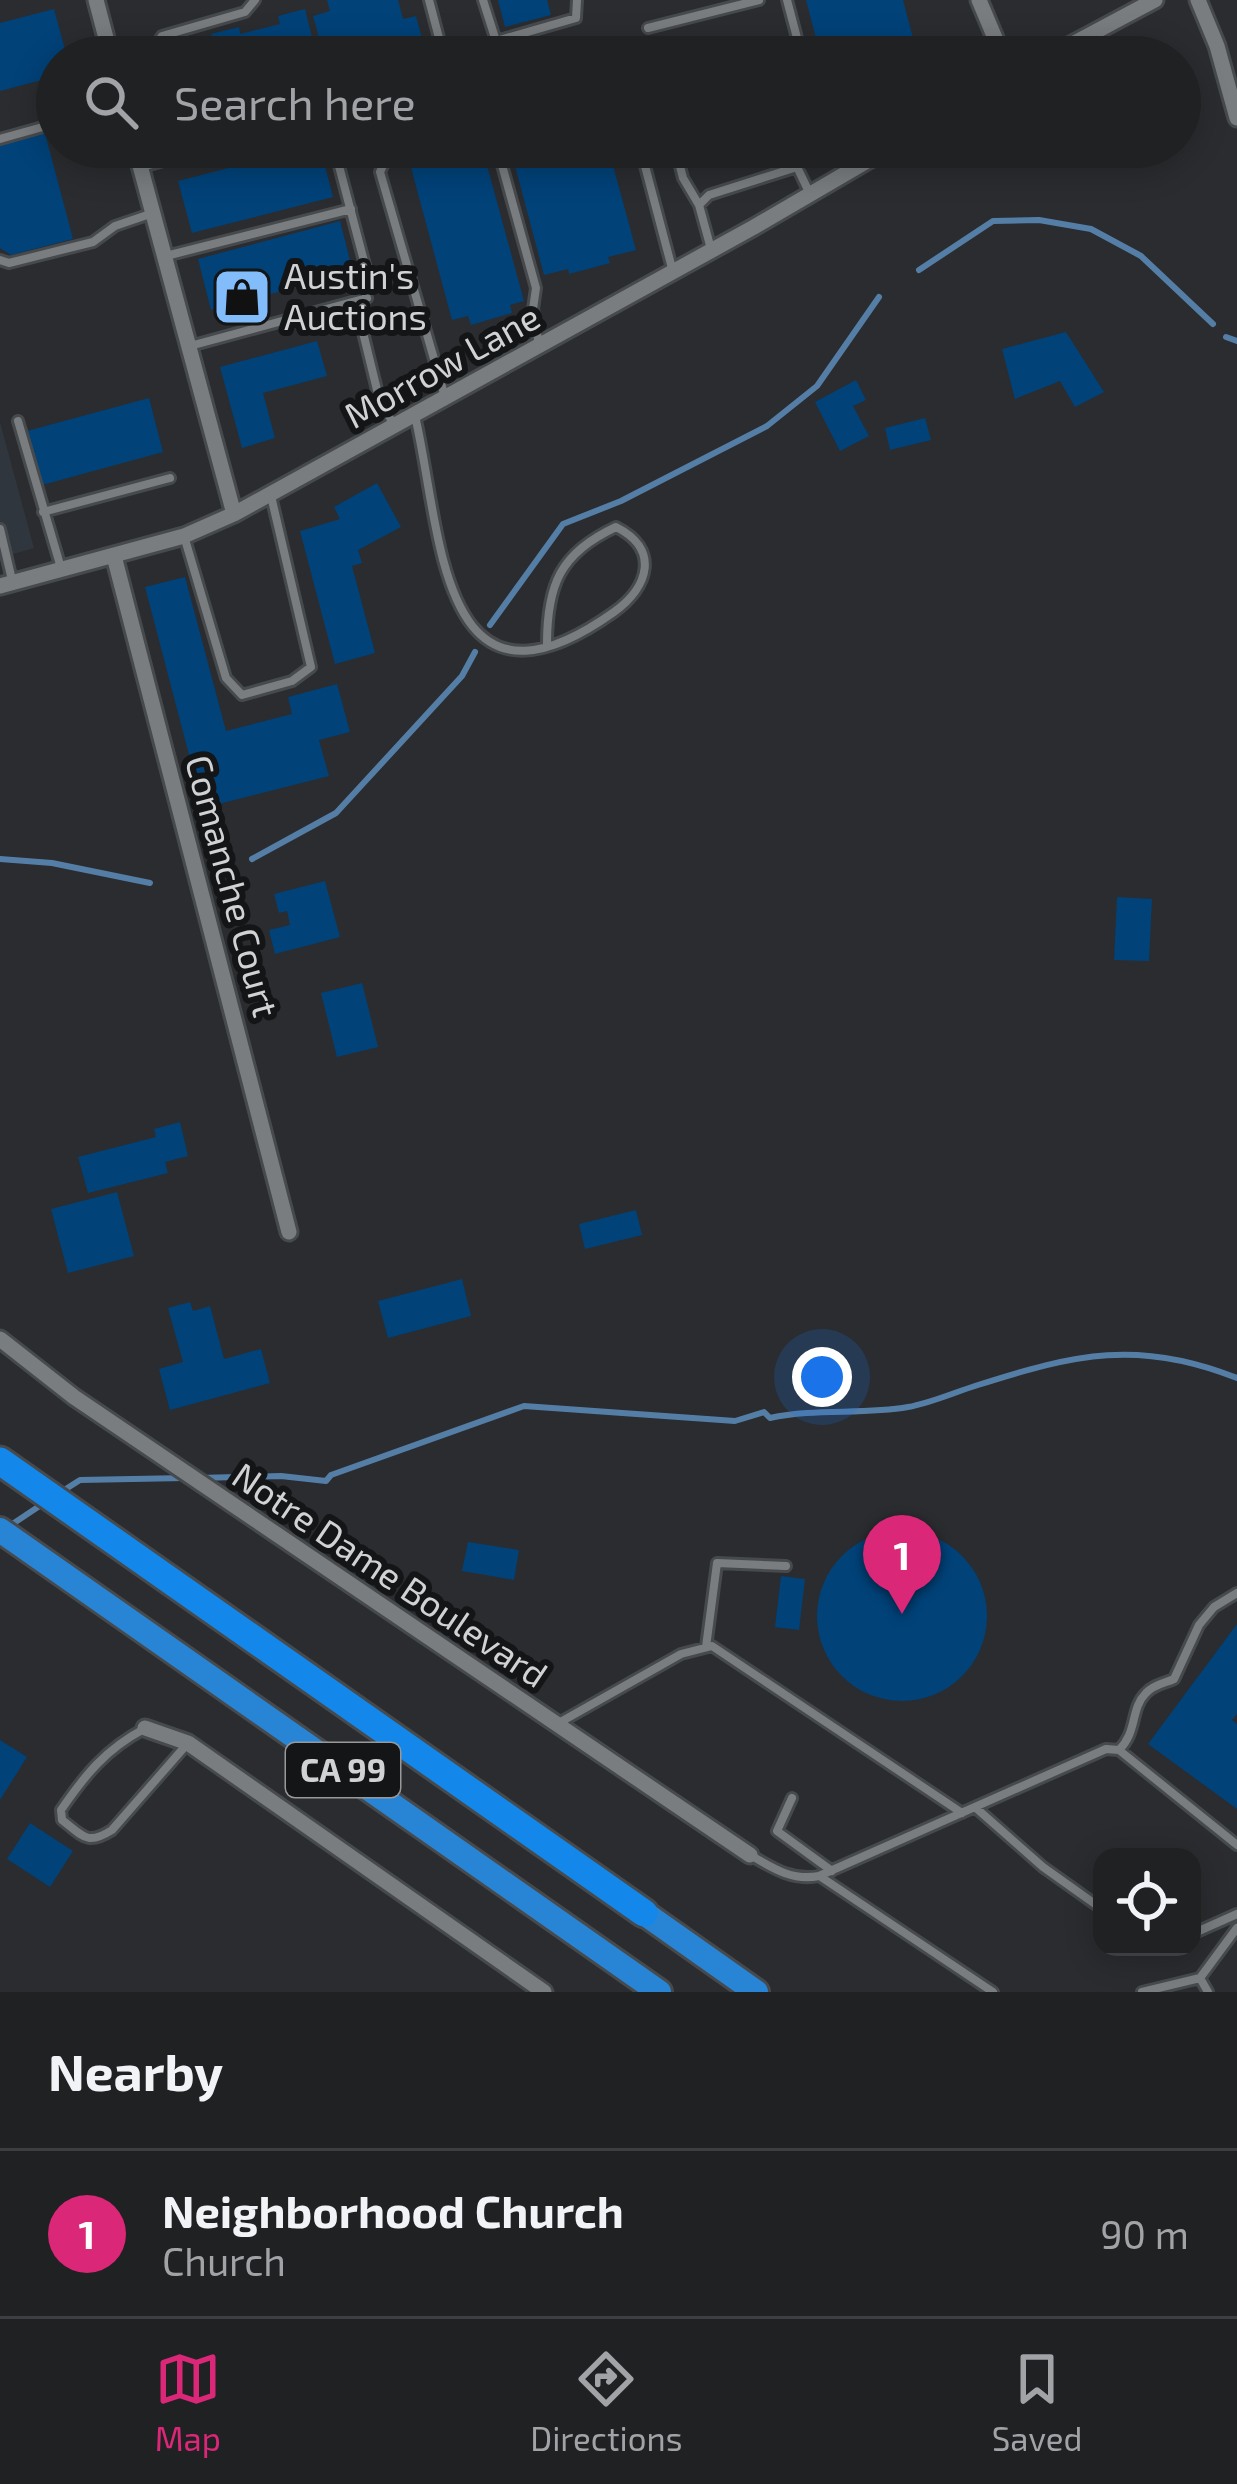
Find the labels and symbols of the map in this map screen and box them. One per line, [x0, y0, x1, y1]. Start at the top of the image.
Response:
place label: Austin's Auctions [284, 253, 427, 337]
shop icon: Austin's Auctions [211, 266, 273, 328]
street label: Morrow Lane [336, 293, 546, 436]
street label: Comanche Court [178, 750, 289, 1021]
your location [792, 1347, 852, 1407]
street label: Notre Dame Boulevard [225, 1452, 556, 1695]
pin: 1 [863, 1515, 941, 1614]
road number: CA 99 [286, 1743, 400, 1797]

